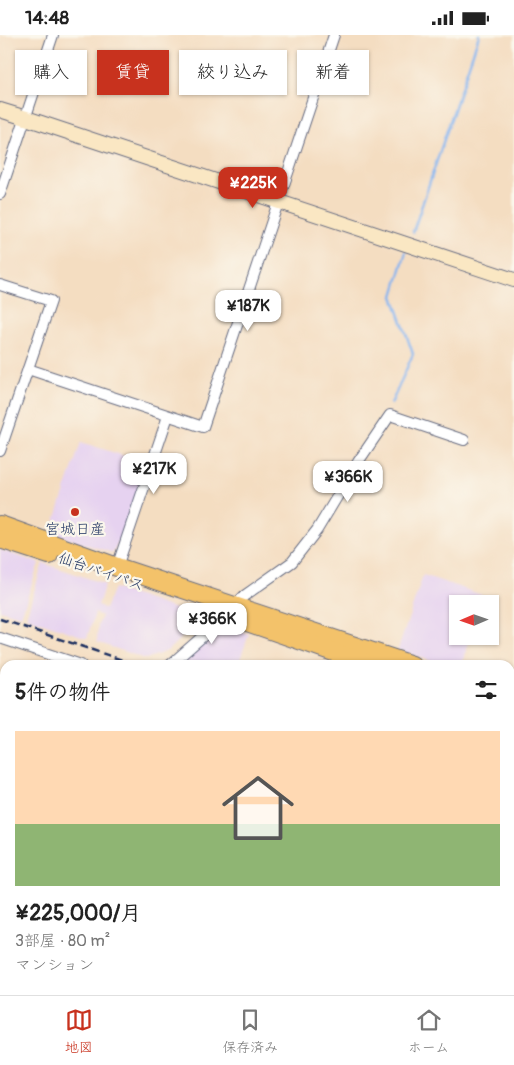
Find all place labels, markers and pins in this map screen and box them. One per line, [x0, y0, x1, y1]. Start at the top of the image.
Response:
pin: ¥225K [218, 167, 288, 209]
pin: ¥187K [213, 289, 283, 332]
pin: ¥217K [119, 453, 189, 495]
pin: ¥366K [313, 461, 383, 503]
marker: 宮城日産 [69, 506, 81, 518]
place label: 宮城日産 [45, 520, 105, 539]
pin: ¥366K [177, 603, 247, 645]

